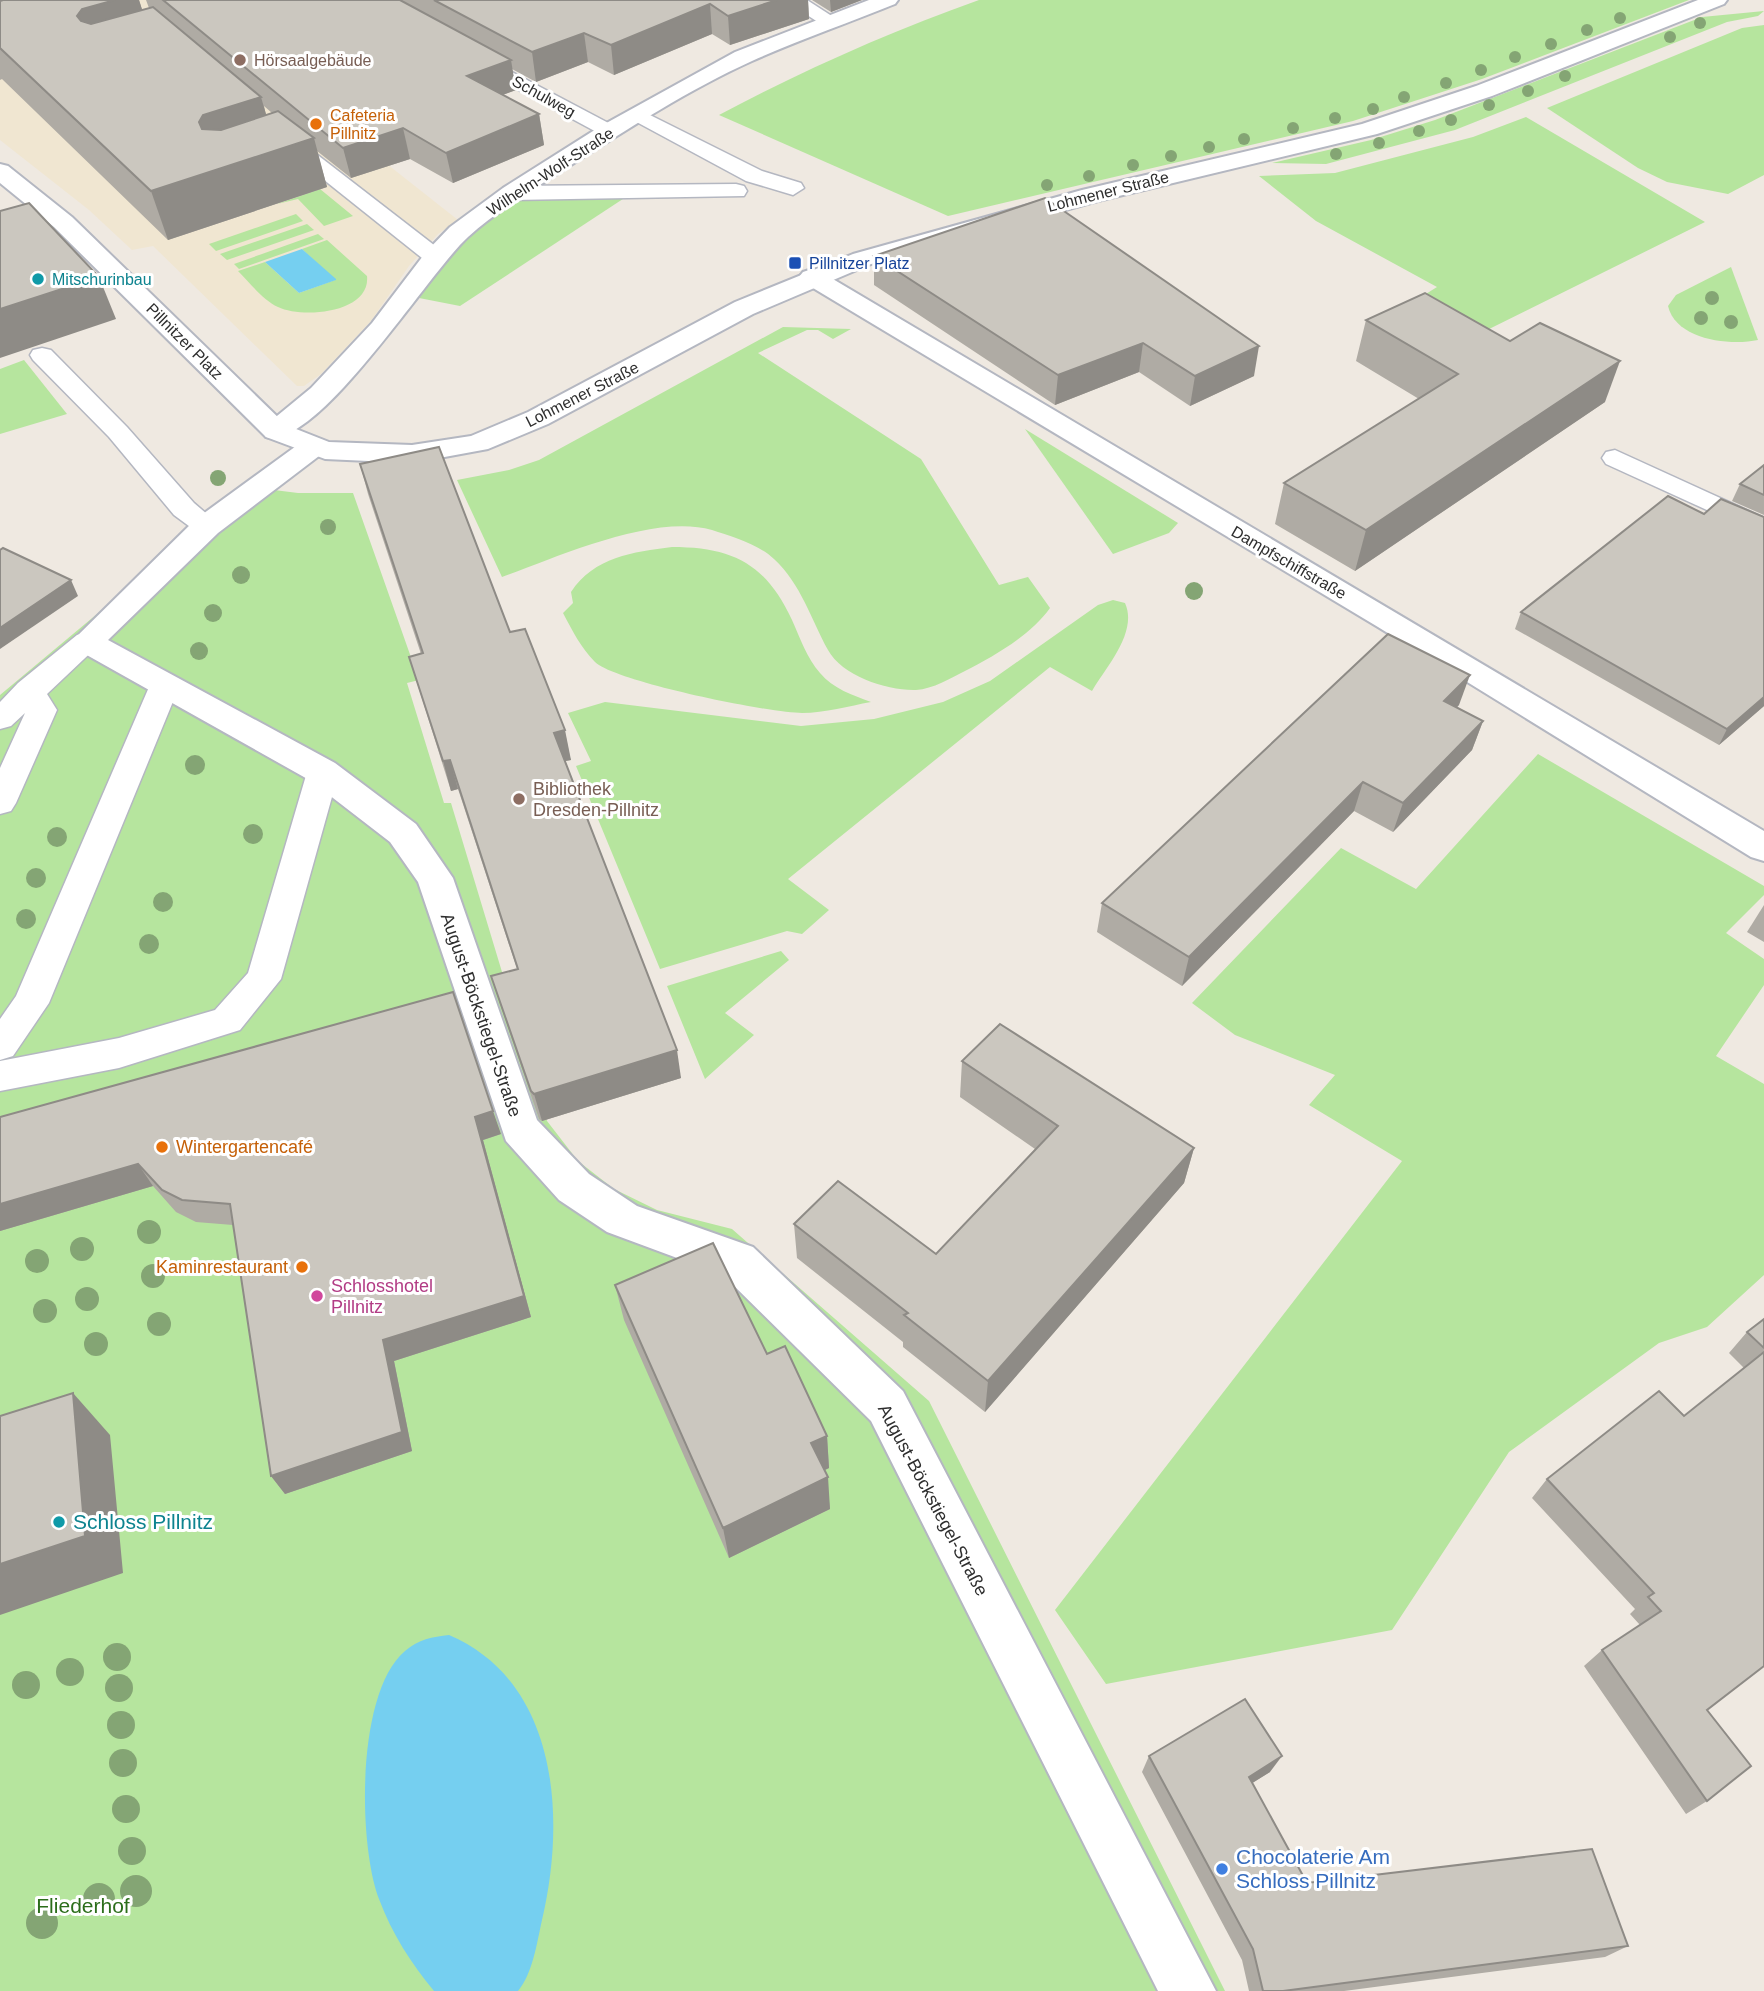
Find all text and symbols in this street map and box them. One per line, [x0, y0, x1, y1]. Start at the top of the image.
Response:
marker: Hörsaalgebäude [232, 52, 248, 68]
place label: Hörsaalgebäude [254, 52, 372, 69]
street label: Schulweg [509, 72, 578, 121]
place label: Cafeteria Pillnitz [330, 107, 395, 142]
marker: Cafeteria Pillnitz [308, 116, 324, 132]
street label: Wilhelm-Wolf-Straße [484, 124, 617, 219]
street label: Lohmener Straße [1046, 168, 1171, 215]
marker: Pillnitzer Platz [787, 255, 803, 271]
place label: Pillnitzer Platz [809, 255, 909, 272]
marker: Mitschurinbau [30, 271, 46, 287]
place label: Mitschurinbau [52, 271, 152, 288]
street label: Pillnitzer Platz [143, 300, 226, 383]
street label: Lohmener Straße [523, 359, 642, 430]
street label: Dampfschiffstraße [1228, 523, 1349, 602]
place label: Bibliothek Dresden-Pillnitz [533, 779, 659, 820]
marker: Bibliothek Dresden-Pillnitz [511, 791, 527, 807]
street label: August-Böckstiegel-Straße [437, 911, 525, 1119]
place label: Wintergartencafé [176, 1137, 313, 1157]
marker: Wintergartencafé [154, 1139, 170, 1155]
place label: Kaminrestaurant [156, 1257, 288, 1277]
marker: Kaminrestaurant [294, 1259, 310, 1275]
place label: Schlosshotel Pillnitz [331, 1276, 433, 1317]
marker: Schlosshotel Pillnitz [309, 1288, 325, 1304]
street label: August-Böckstiegel-Straße [874, 1401, 992, 1599]
place label: Schloss Pillnitz [73, 1510, 213, 1533]
marker: Schloss Pillnitz [51, 1514, 67, 1530]
place label: Chocolaterie Am Schloss Pillnitz [1236, 1845, 1390, 1892]
marker: Chocolaterie Am Schloss Pillnitz [1214, 1861, 1230, 1877]
park label: Fliederhof [36, 1894, 130, 1917]

